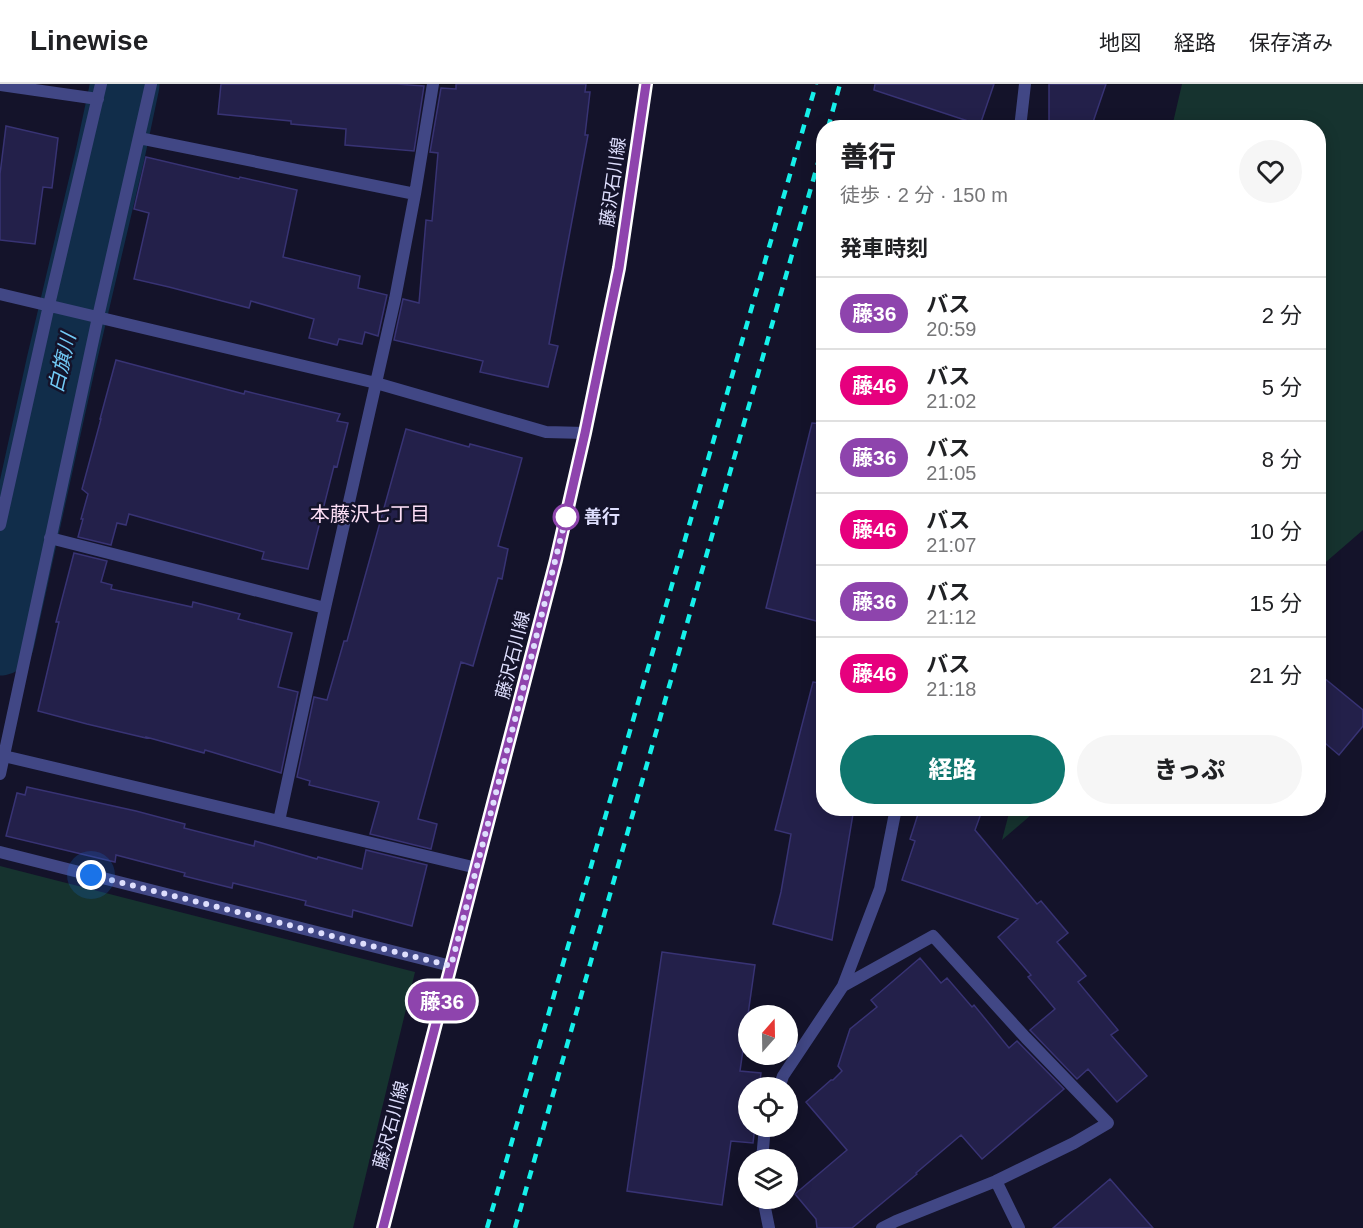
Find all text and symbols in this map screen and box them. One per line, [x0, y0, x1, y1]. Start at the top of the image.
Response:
text: Linewise [30, 25, 148, 56]
text: 地図 [1099, 31, 1141, 54]
text: 経路 [1174, 31, 1216, 54]
text: 保存済み [1249, 31, 1333, 54]
street label: 藤沢石川線 [597, 136, 629, 228]
button: heart [1239, 140, 1302, 203]
text: 善行 [840, 141, 896, 172]
text: 徒歩 · 2 分 · 150 m [840, 184, 1008, 206]
text: 発車時刻 [840, 236, 928, 261]
text: バス [926, 292, 970, 317]
text: 藤36 [852, 302, 896, 325]
text: 2 分 [1262, 303, 1302, 328]
text: 20:59 [926, 318, 976, 340]
water label: 白旗川 [45, 329, 80, 395]
text: バス [926, 364, 970, 389]
text: 藤46 [852, 374, 896, 397]
text: 5 分 [1262, 375, 1302, 400]
text: 21:02 [926, 390, 976, 412]
text: バス [926, 436, 970, 461]
text: 藤36 [852, 446, 896, 469]
text: 8 分 [1262, 447, 1302, 472]
text: 21:05 [926, 462, 976, 484]
district label: 本藤沢七丁目 [310, 503, 430, 525]
marker: 善行 [553, 504, 579, 530]
place label: 善行 [584, 506, 620, 527]
text: バス [926, 508, 970, 533]
text: 藤46 [852, 518, 896, 541]
text: 10 分 [1249, 519, 1302, 544]
text: 21:07 [926, 534, 976, 556]
text: バス [926, 580, 970, 605]
text: 藤36 [852, 590, 896, 613]
text: 15 分 [1249, 591, 1302, 616]
text: 21:12 [926, 606, 976, 628]
street label: 藤沢石川線 [492, 609, 534, 701]
text: バス [926, 652, 970, 677]
text: 藤46 [852, 662, 896, 685]
text: 21 分 [1249, 663, 1302, 688]
text: 21:18 [926, 678, 976, 700]
button: 経路 [840, 735, 1065, 804]
button: きっぷ [1077, 735, 1302, 804]
your location [76, 860, 106, 890]
line badge: 藤36 [408, 982, 476, 1020]
text: 藤36 [420, 990, 464, 1013]
north arrow [738, 1005, 798, 1065]
map controls [738, 1005, 798, 1209]
button: locate [738, 1077, 798, 1137]
street label: 藤沢石川線 [370, 1079, 412, 1171]
button: layers [738, 1149, 798, 1209]

